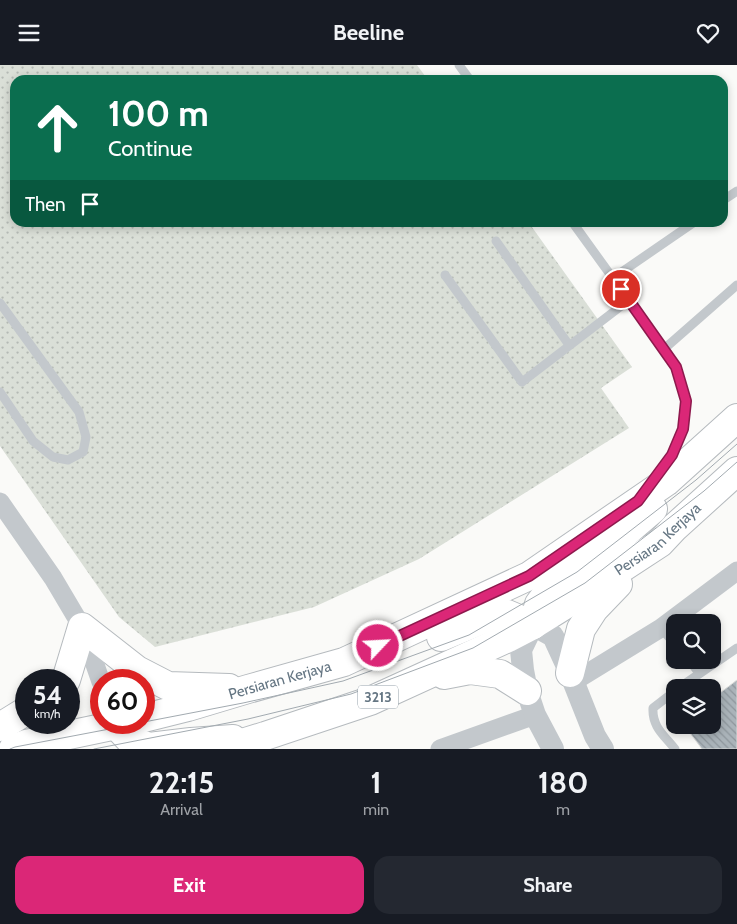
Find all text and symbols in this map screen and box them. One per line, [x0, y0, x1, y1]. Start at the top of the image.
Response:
icon: menu [15, 19, 43, 47]
text: Beeline [333, 19, 404, 46]
icon: heart [694, 19, 722, 47]
text: 100 m [108, 92, 209, 135]
icon: ahead [25, 95, 90, 160]
text: Continue [108, 135, 193, 162]
icon: arrive [76, 190, 104, 218]
text: Then [25, 193, 66, 216]
pin [600, 268, 642, 310]
icon: arrive [607, 275, 635, 303]
street label: Persiaran Kerjaya [611, 498, 705, 579]
map controls [666, 614, 721, 734]
button: search [666, 614, 721, 669]
position arrow [351, 619, 403, 671]
street label: Persiaran Kerjaya [226, 657, 334, 703]
speed limit sign: 60 [90, 669, 155, 734]
button: layers [666, 679, 721, 734]
text: 54 [33, 680, 62, 710]
road number: 3213 [358, 685, 398, 709]
text: km/h [34, 706, 61, 721]
text: 22:15 [149, 764, 214, 801]
text: 1 [371, 764, 382, 801]
text: 180 [538, 764, 588, 801]
text: Arrival [160, 800, 203, 819]
text: min [363, 800, 389, 819]
text: m [556, 800, 570, 819]
button: Exit [15, 856, 364, 914]
button: Share [374, 856, 722, 914]

